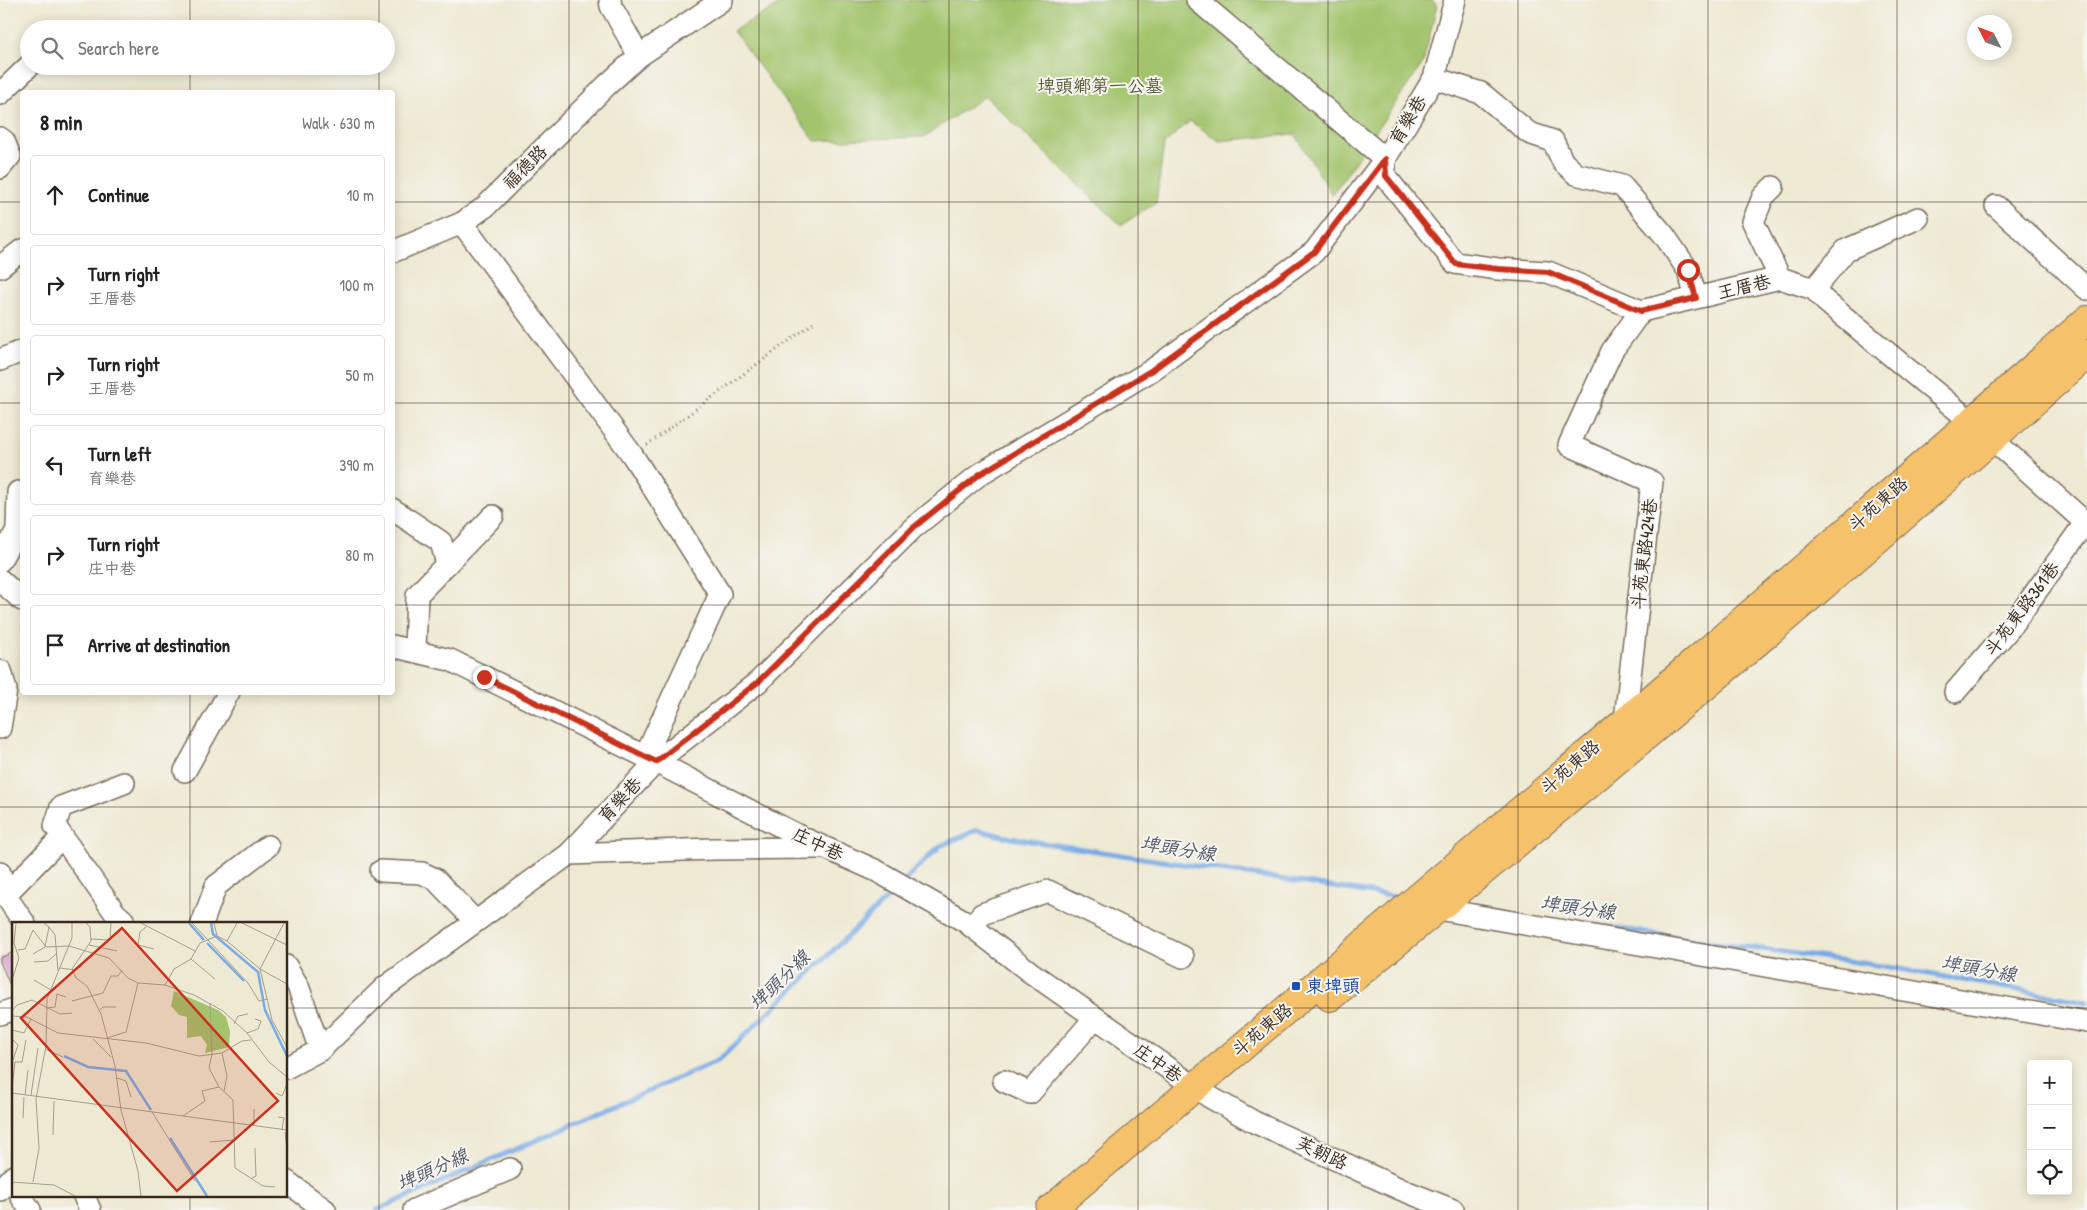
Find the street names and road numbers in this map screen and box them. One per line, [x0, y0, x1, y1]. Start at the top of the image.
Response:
street label: 育樂巷 [1383, 90, 1432, 149]
street label: 福德路 [497, 139, 553, 195]
street label: 王厝巷 [1715, 268, 1773, 305]
street label: 斗苑東路 [1842, 471, 1913, 537]
street label: 斗苑東路424巷 [1624, 497, 1663, 611]
street label: 斗苑東路361巷 [1978, 557, 2065, 661]
street label: 斗苑東路 [1534, 734, 1605, 800]
street label: 育樂巷 [592, 771, 647, 828]
street label: 庄中巷 [788, 821, 848, 866]
street label: 斗苑東路 [1226, 997, 1297, 1062]
street label: 庄中巷 [1129, 1037, 1188, 1088]
street label: 芙朝路 [1292, 1130, 1352, 1175]

